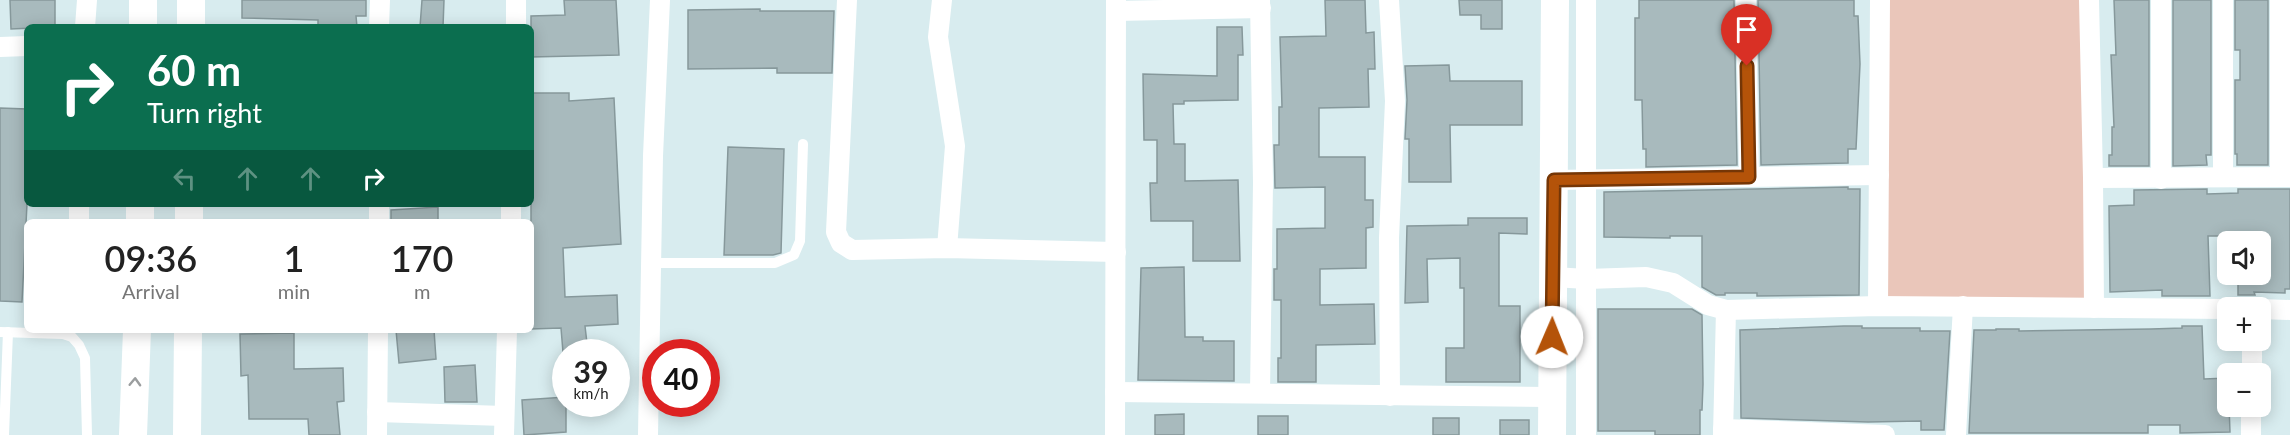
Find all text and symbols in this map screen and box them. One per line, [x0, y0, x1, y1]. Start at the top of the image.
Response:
pin [1721, 4, 1772, 66]
icon: arrive [1730, 13, 1763, 46]
text: 60 m [147, 45, 241, 95]
icon: right [48, 48, 126, 126]
text: Turn right [147, 96, 262, 129]
icon: left [168, 162, 201, 195]
icon: ahead [231, 162, 264, 195]
icon: ahead [294, 162, 327, 195]
icon: right [357, 162, 390, 195]
map controls [2217, 231, 2271, 417]
button: sound [2217, 231, 2271, 285]
text: 09:36 [105, 236, 197, 280]
text: 1 [284, 236, 304, 280]
text: 170 [391, 236, 453, 280]
text: Arrival [122, 279, 180, 303]
text: min [278, 279, 310, 303]
text: m [414, 279, 430, 303]
button: + [2217, 297, 2271, 351]
position arrow [1520, 305, 1584, 369]
speed limit sign: 40 [642, 339, 720, 417]
text: 39 [574, 353, 608, 389]
button: − [2217, 363, 2271, 417]
one-way arrow [128, 378, 141, 387]
text: km/h [573, 384, 609, 402]

